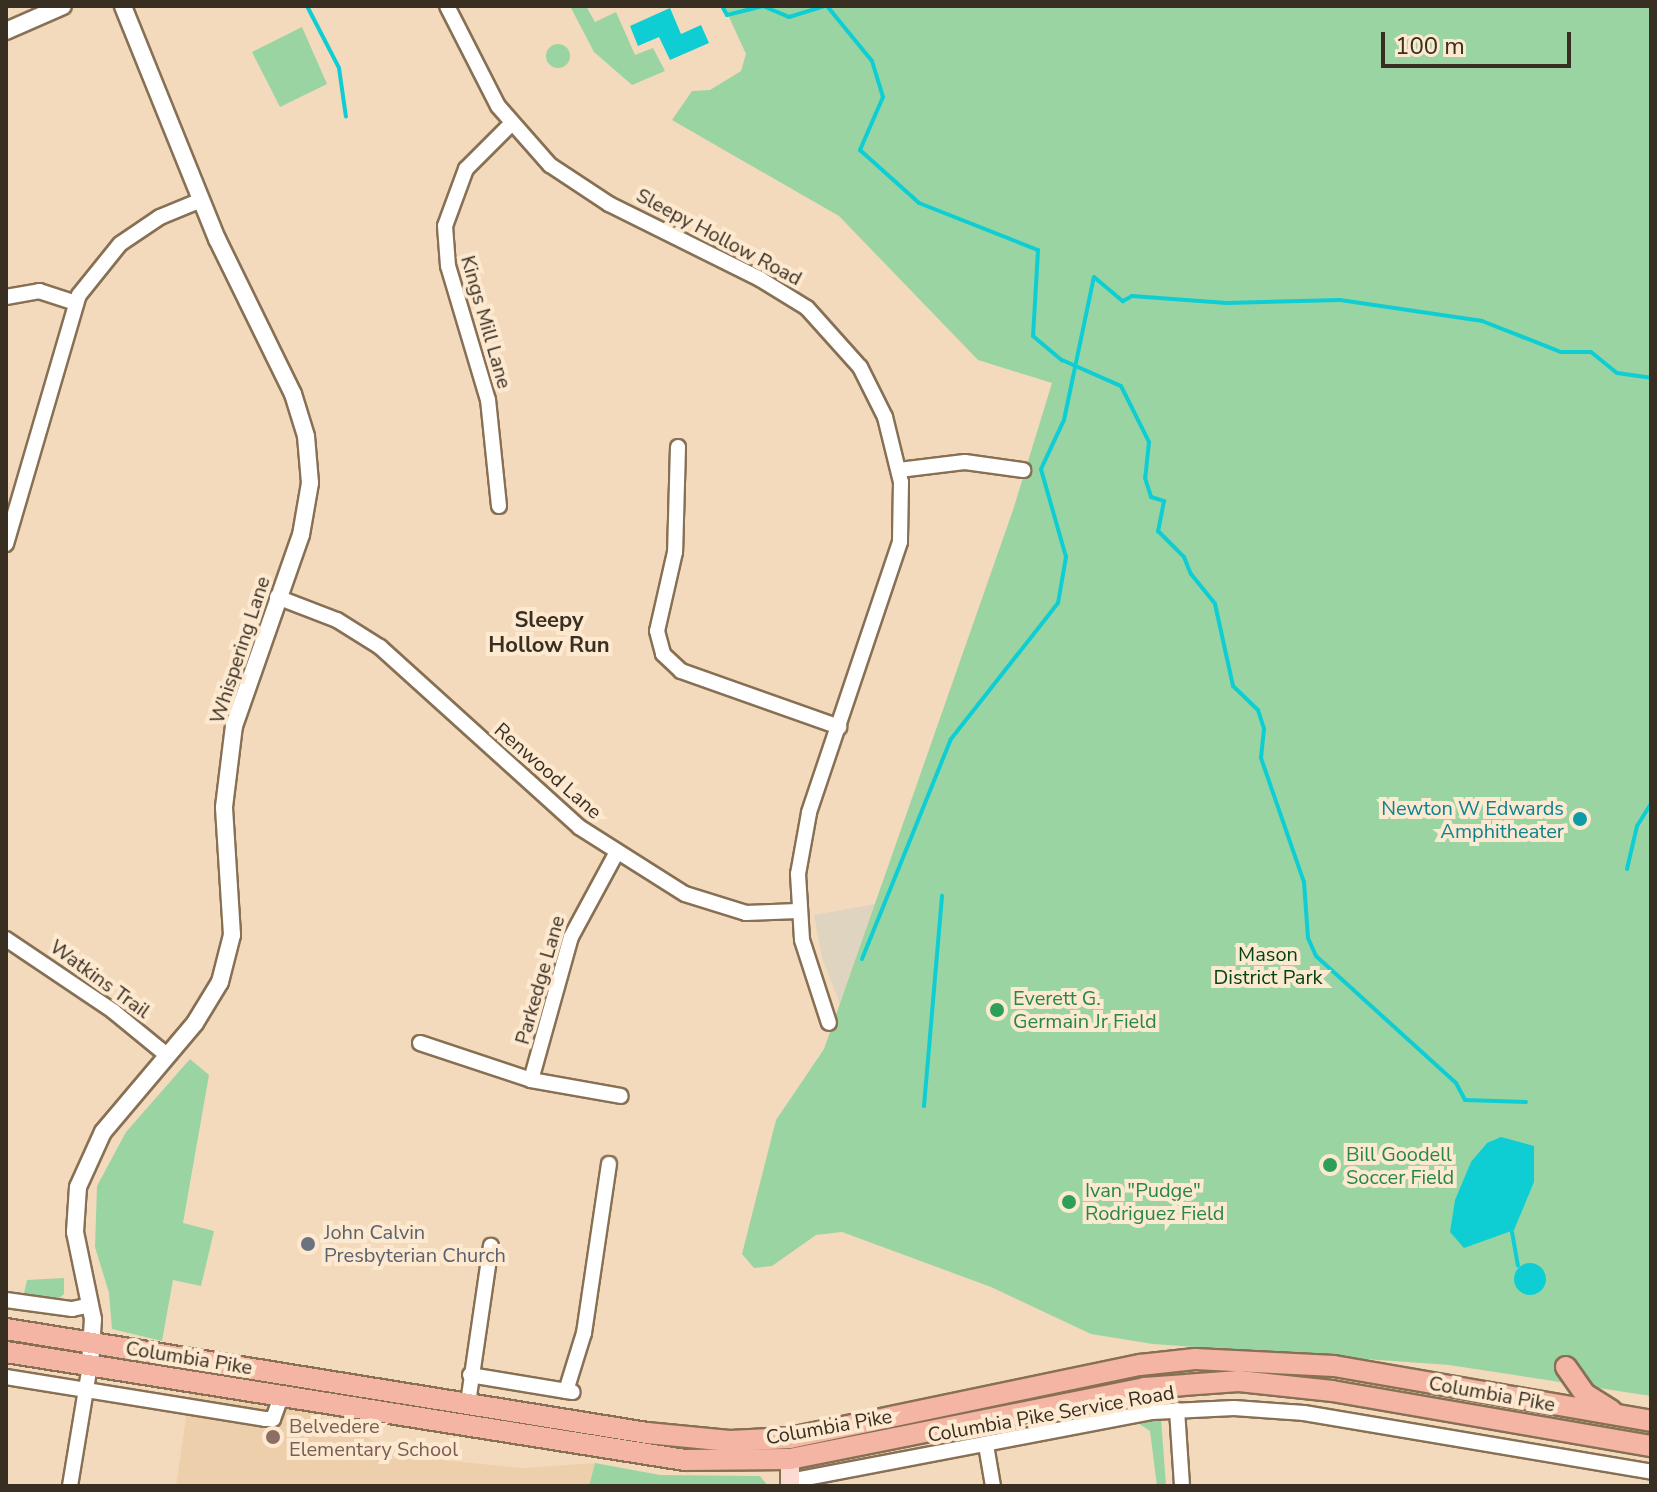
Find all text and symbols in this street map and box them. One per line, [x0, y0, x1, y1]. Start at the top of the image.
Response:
scale bar [1385, 16, 1575, 66]
text: 100 m [1395, 30, 1465, 62]
street label: Sleepy Hollow Road [632, 183, 806, 291]
street label: Kings Mill Lane [456, 253, 516, 391]
street label: Whispering Lane [205, 573, 275, 727]
district label: Sleepy Hollow Run [488, 607, 610, 658]
street label: Renwood Lane [489, 718, 607, 824]
place label: Newton W Edwards Amphitheater [1381, 796, 1564, 843]
marker: Newton W Edwards Amphitheater [1571, 810, 1589, 828]
street label: Parkedge Lane [510, 913, 570, 1047]
street label: Watkins Trail [45, 935, 155, 1023]
park label: Mason District Park [1213, 942, 1323, 989]
place label: Everett G. Germain Jr Field [1013, 986, 1157, 1033]
marker: Everett G. Germain Jr Field [988, 1001, 1006, 1019]
place label: Bill Goodell Soccer Field [1346, 1142, 1454, 1189]
marker: Bill Goodell Soccer Field [1321, 1156, 1339, 1174]
place label: Ivan "Pudge" Rodriguez Field [1085, 1178, 1224, 1225]
marker: Ivan "Pudge" Rodriguez Field [1060, 1193, 1078, 1211]
place label: John Calvin Presbyterian Church [324, 1220, 506, 1267]
marker: John Calvin Presbyterian Church [299, 1235, 317, 1253]
street label: Columbia Pike [124, 1336, 254, 1380]
street label: Columbia Pike [1427, 1371, 1557, 1417]
street label: Columbia Pike Service Road [926, 1380, 1176, 1448]
street label: Columbia Pike [764, 1404, 894, 1450]
place label: Belvedere Elementary School [289, 1414, 458, 1461]
marker: Belvedere Elementary School [264, 1428, 282, 1446]

